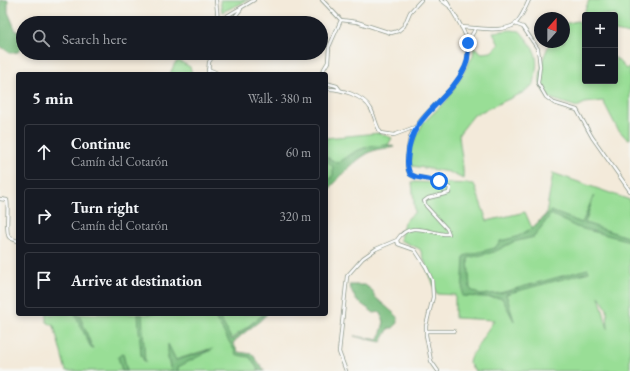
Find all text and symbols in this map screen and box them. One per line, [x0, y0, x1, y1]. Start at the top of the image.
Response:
north arrow [534, 12, 570, 48]
map controls [582, 12, 618, 84]
button: + [582, 12, 618, 48]
search box [16, 16, 328, 60]
icon: search [30, 27, 52, 49]
text: Search here [62, 29, 127, 48]
route end [459, 34, 477, 52]
button: − [582, 48, 618, 84]
text: 5 min [32, 87, 73, 109]
text: Walk · 380 m [248, 90, 312, 107]
text: Continue [71, 134, 131, 153]
icon: ahead [33, 141, 55, 163]
text: 60 m [286, 144, 311, 161]
text: Camín del Cotarón [71, 153, 168, 170]
route start [430, 172, 448, 190]
text: Turn right [71, 198, 139, 217]
icon: right [33, 205, 55, 227]
text: 320 m [280, 208, 311, 225]
text: Camín del Cotarón [71, 217, 168, 234]
icon: arrive [33, 269, 55, 291]
text: Arrive at destination [71, 271, 202, 290]

